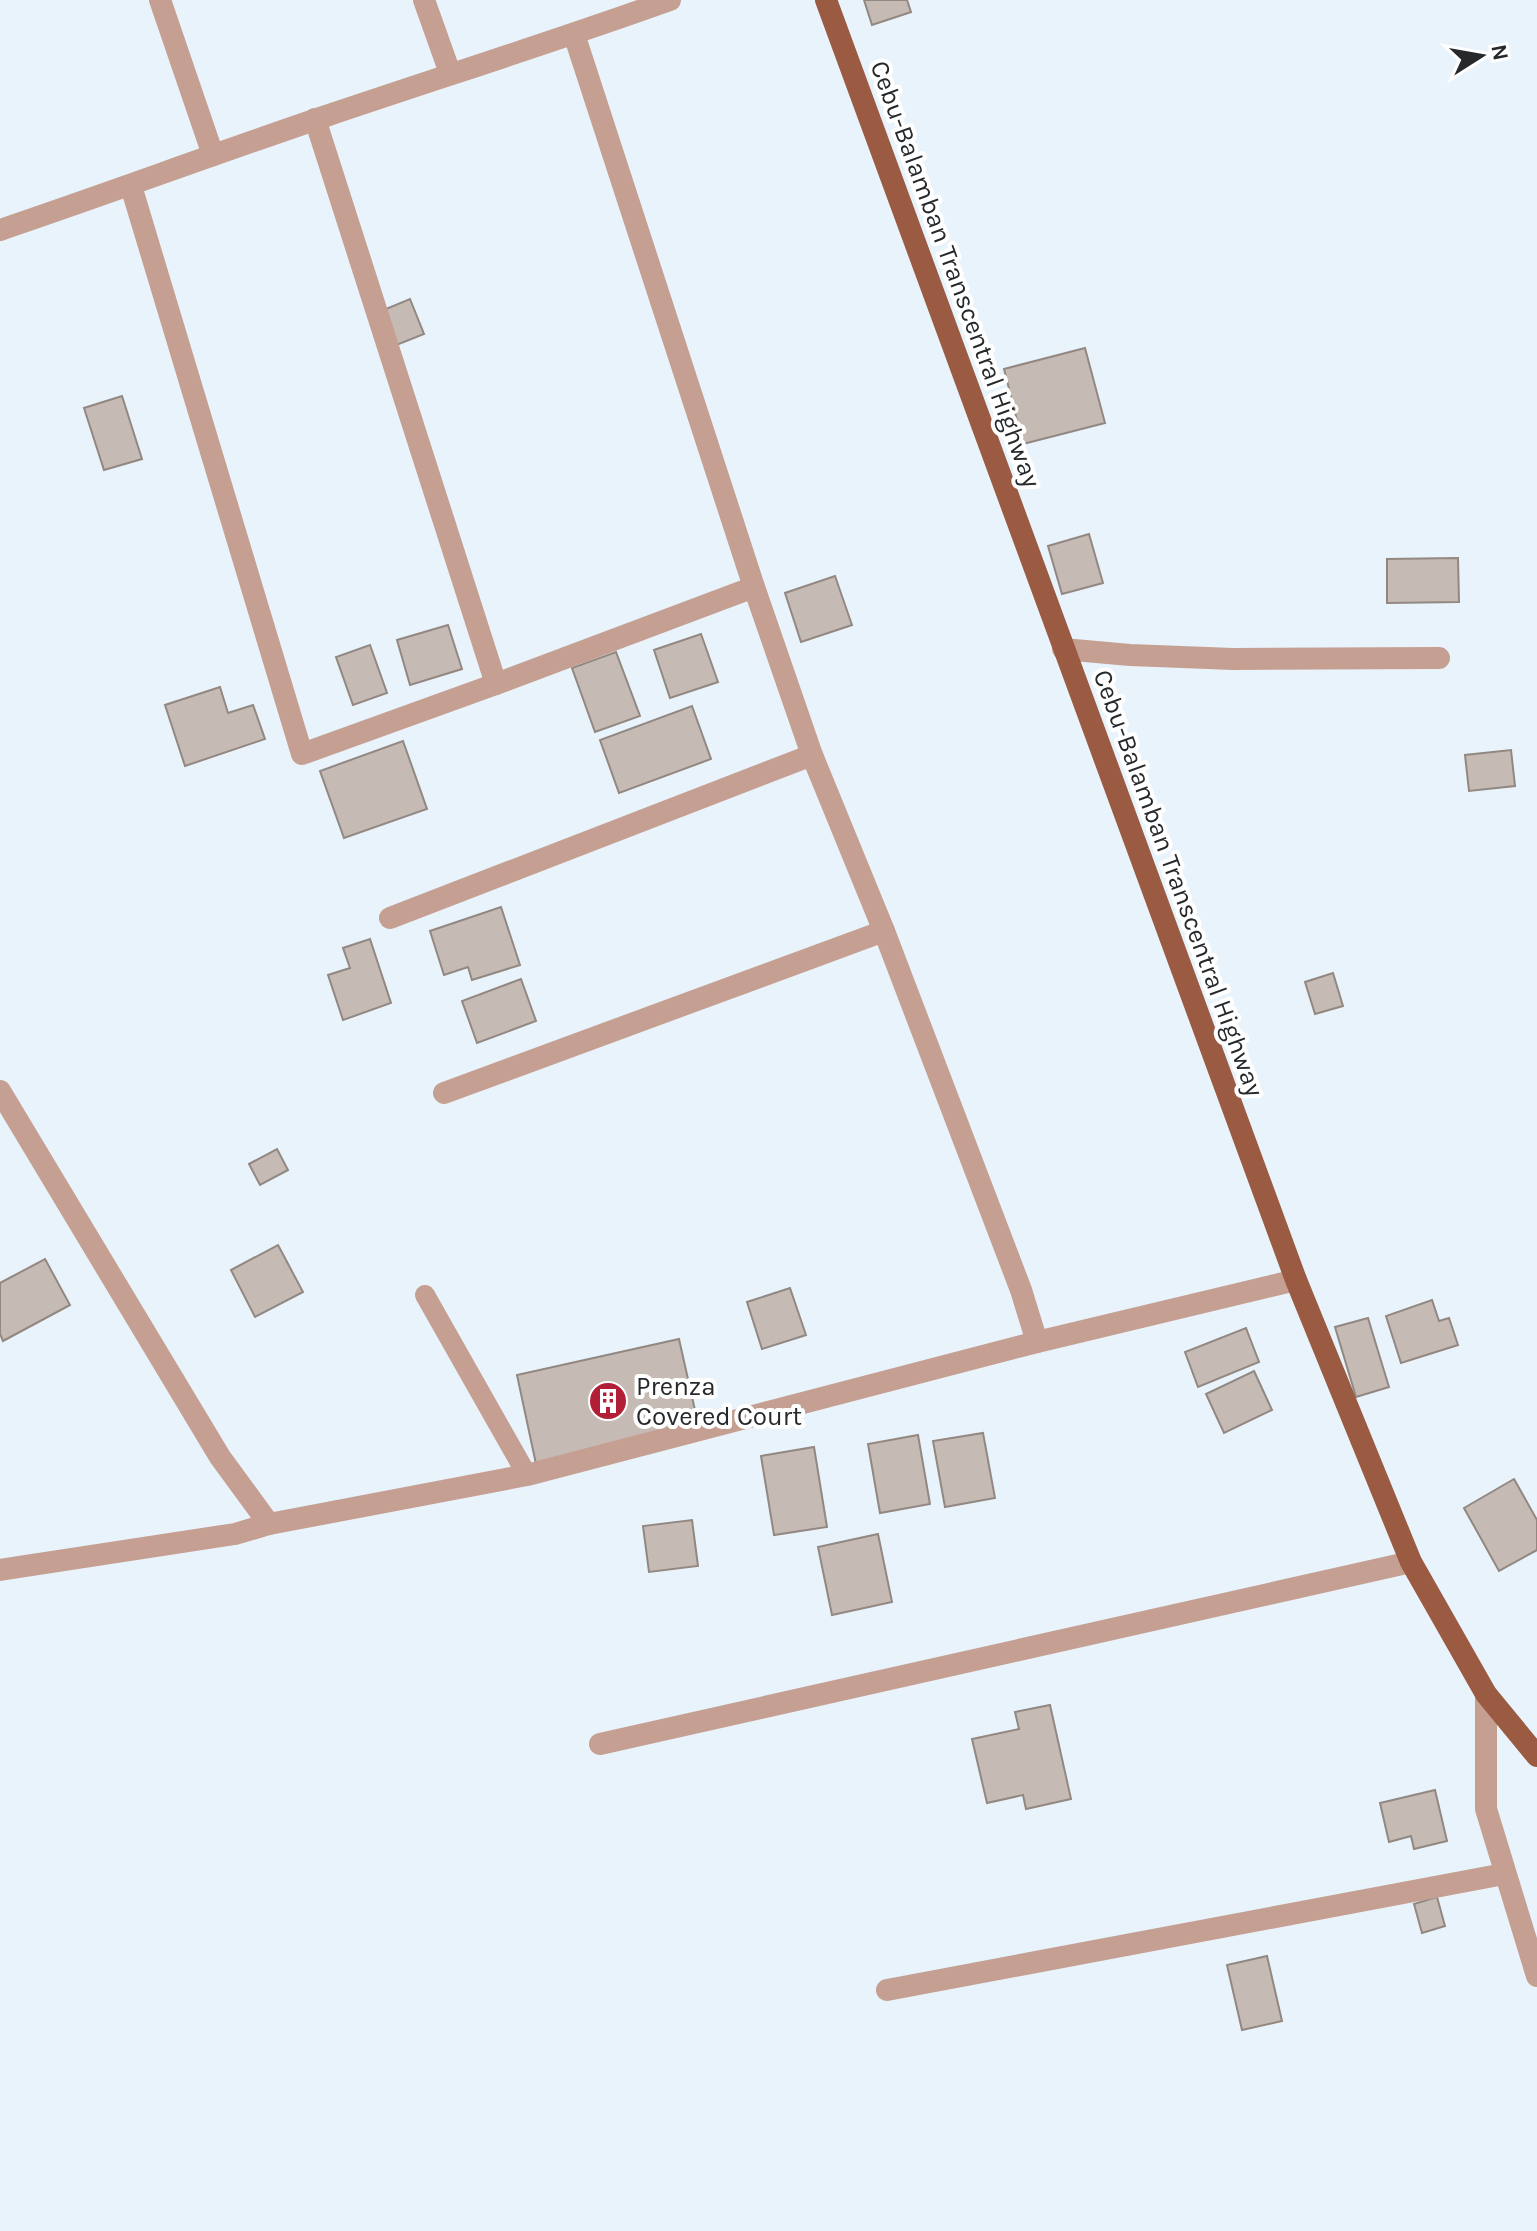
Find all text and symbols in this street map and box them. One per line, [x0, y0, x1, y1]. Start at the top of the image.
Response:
north arrow [1441, 16, 1521, 96]
text: N [1485, 42, 1514, 63]
street label: Cebu-Balamban Transcentral Highway [864, 57, 1047, 492]
street label: Cebu-Balamban Transcentral Highway [1087, 666, 1270, 1101]
place label: Prenza Covered Court [636, 1371, 802, 1432]
building icon: Prenza Covered Court [587, 1380, 629, 1422]

